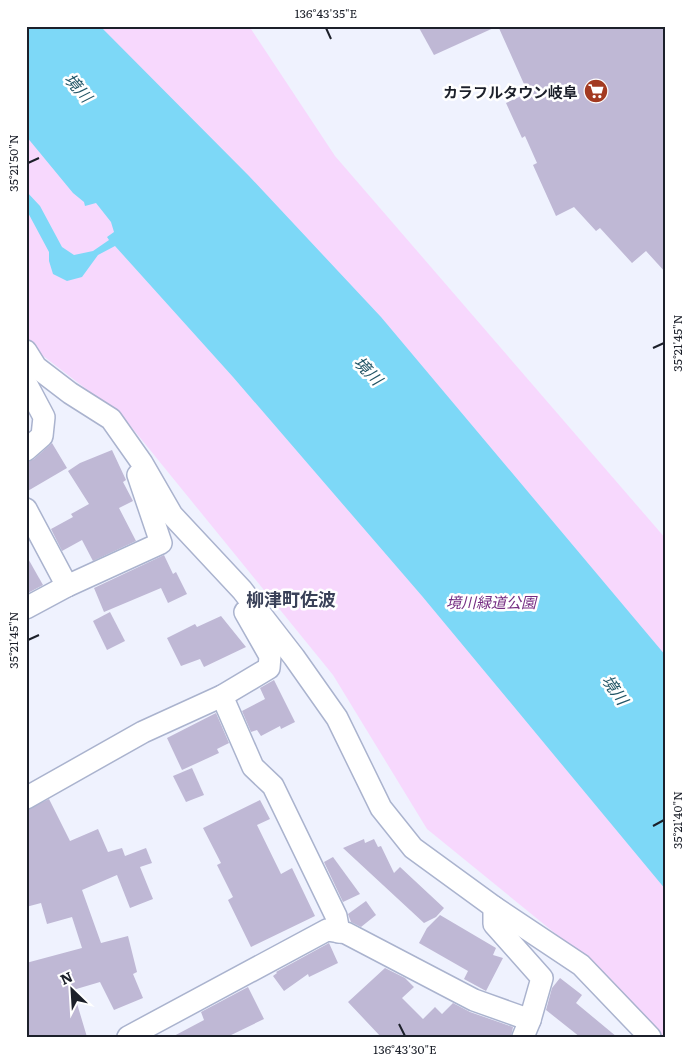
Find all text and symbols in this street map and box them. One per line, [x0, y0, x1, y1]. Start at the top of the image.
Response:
text: 136°43'35"E [295, 4, 358, 22]
water label: 境川 [59, 67, 100, 108]
supermarket icon: カラフルタウン岐阜 [583, 78, 609, 104]
place label: カラフルタウン岐阜 [443, 80, 578, 103]
text: 35°21'50"N [4, 134, 22, 192]
text: 35°21'45"N [668, 314, 686, 372]
water label: 境川 [349, 350, 390, 391]
district label: 柳津町佐波 [246, 585, 336, 612]
park label: 境川緑道公園 [446, 590, 538, 613]
text: 35°21'45"N [4, 611, 22, 669]
water label: 境川 [597, 669, 636, 711]
text: 35°21'40"N [668, 791, 686, 849]
north arrow [48, 966, 98, 1016]
text: N [57, 966, 76, 989]
text: 136°43'30"E [373, 1040, 437, 1058]

